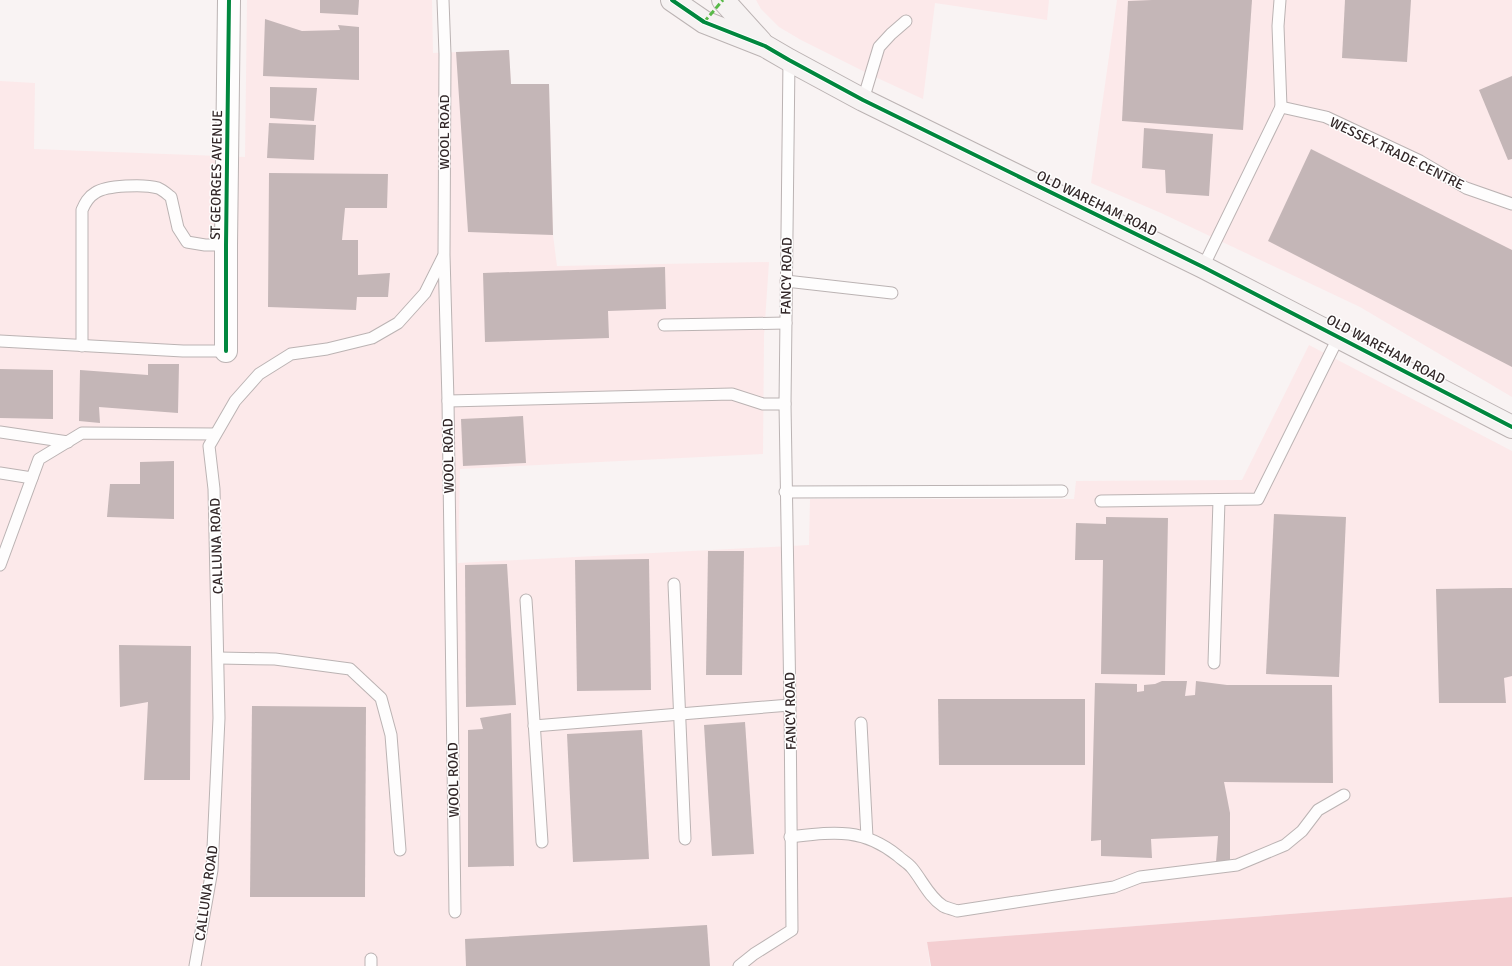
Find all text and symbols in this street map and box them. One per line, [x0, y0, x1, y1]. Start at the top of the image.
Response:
street label: WOOL ROAD [436, 94, 453, 170]
street label: ST GEORGES AVENUE [207, 110, 226, 240]
street label: WESSEX TRADE CENTRE [1327, 113, 1467, 193]
street label: OLD WAREHAM ROAD [1034, 167, 1160, 240]
street label: FANCY ROAD [777, 237, 796, 315]
street label: OLD WAREHAM ROAD [1323, 311, 1448, 388]
street label: WOOL ROAD [439, 418, 458, 494]
street label: CALLUNA ROAD [206, 497, 227, 594]
street label: FANCY ROAD [781, 672, 800, 750]
street label: WOOL ROAD [444, 742, 463, 818]
street label: CALLUNA ROAD [191, 844, 222, 942]

